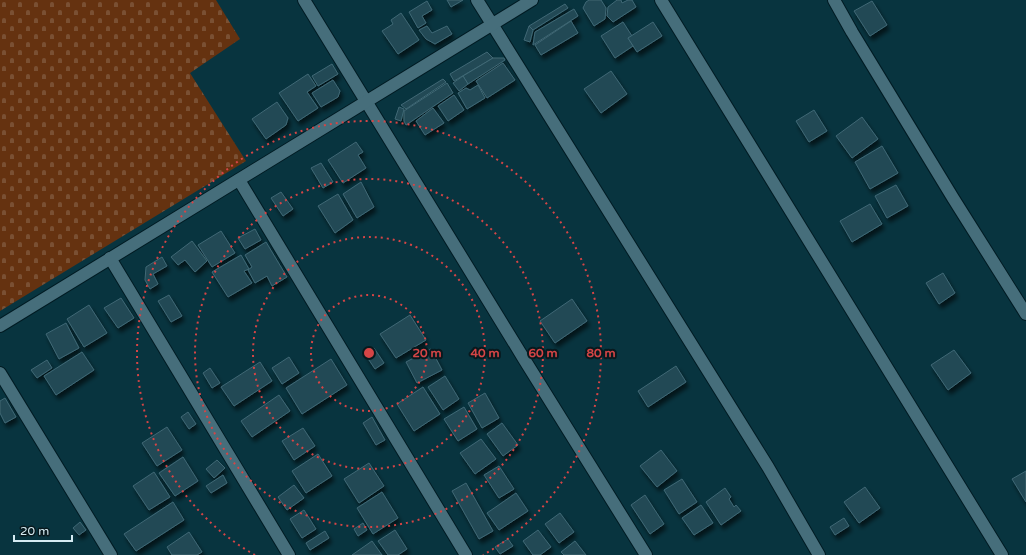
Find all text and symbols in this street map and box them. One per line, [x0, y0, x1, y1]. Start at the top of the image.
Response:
centre of rings [362, 346, 376, 360]
text: 20 m [412, 346, 442, 360]
text: 40 m [470, 346, 500, 360]
text: 60 m [528, 346, 558, 360]
text: 80 m [586, 346, 616, 360]
scale bar [14, 517, 72, 543]
text: 20 m [20, 524, 49, 538]

